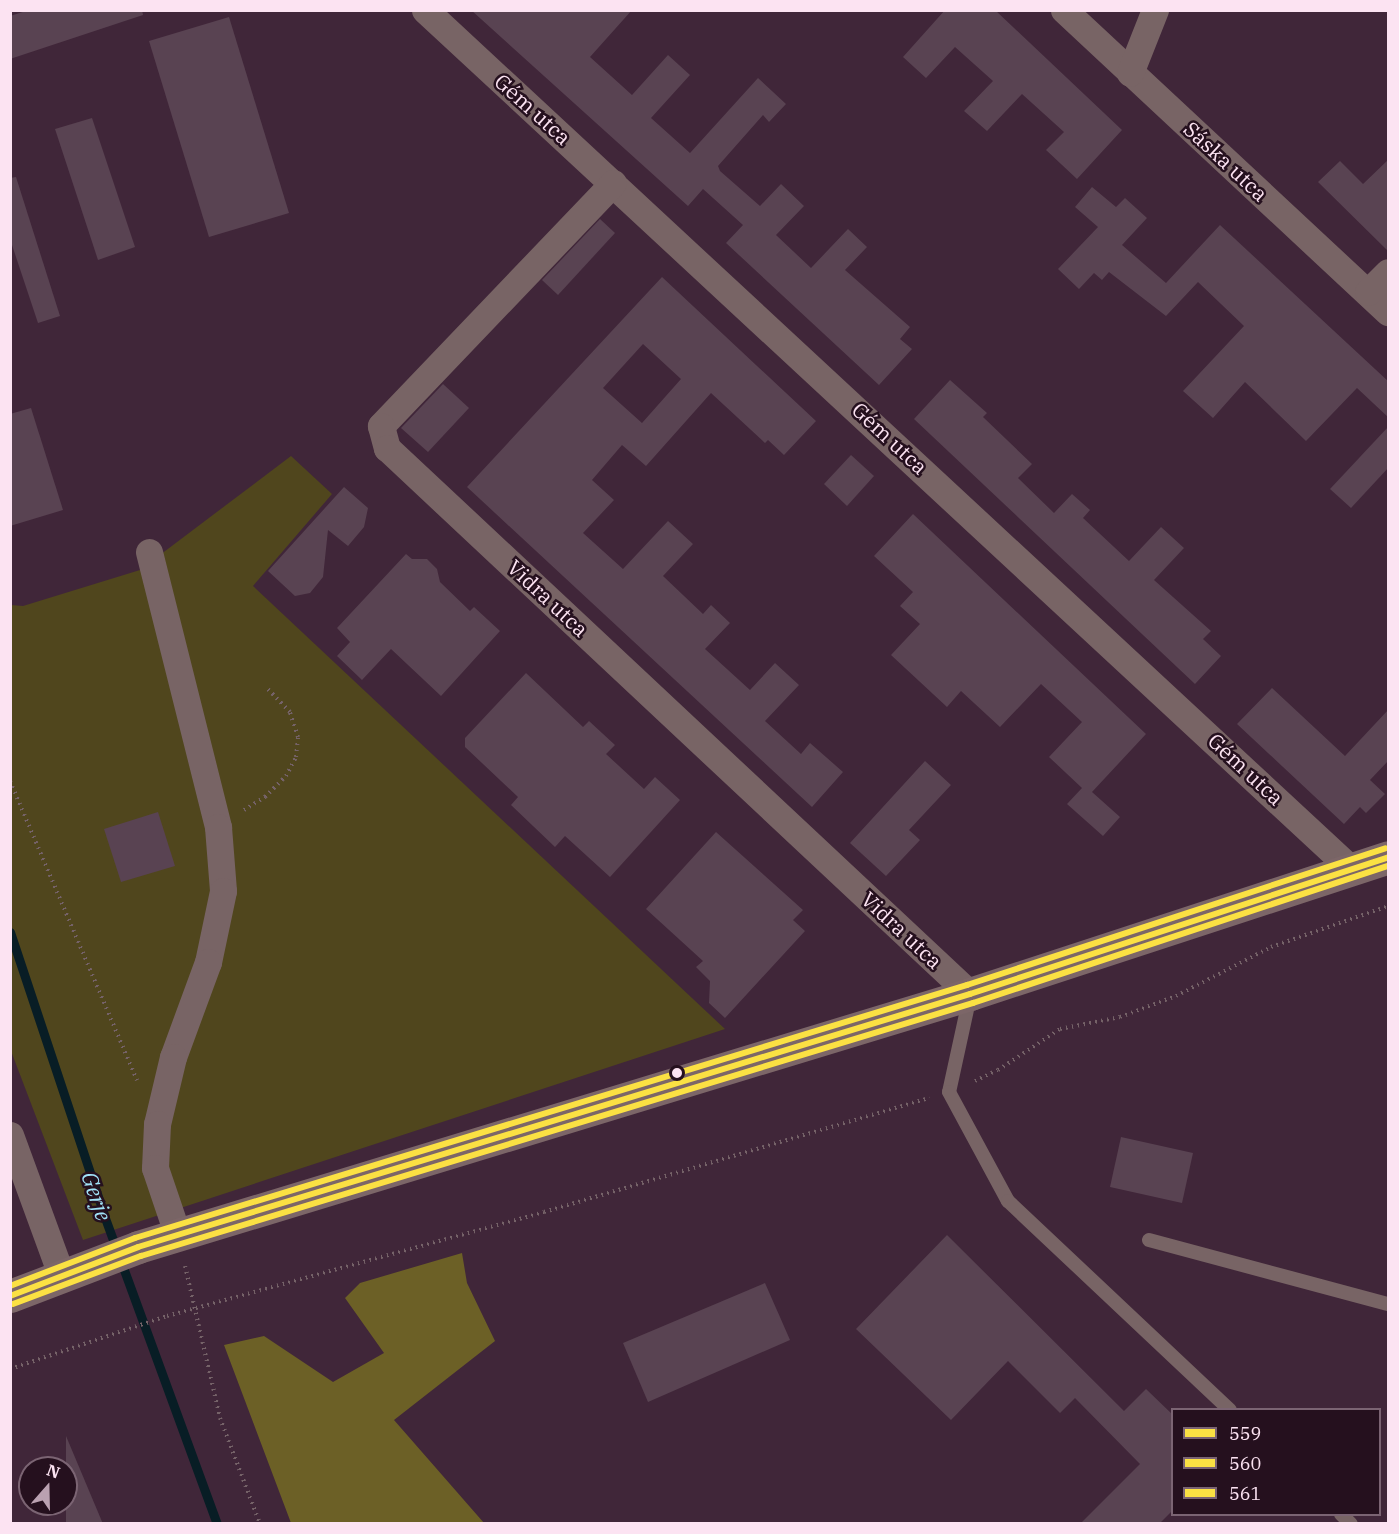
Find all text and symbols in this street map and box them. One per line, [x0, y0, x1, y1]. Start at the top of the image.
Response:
street label: Gém utca [490, 68, 576, 150]
street label: Sáska utca [1179, 116, 1273, 206]
street label: Gém utca [847, 397, 933, 479]
street label: Vidra utca [502, 554, 594, 642]
street label: Gém utca [1203, 728, 1289, 810]
street label: Vidra utca [856, 886, 948, 974]
unlabelled marker [671, 1067, 683, 1079]
water label: Gerje [76, 1168, 118, 1224]
legend [1171, 1408, 1381, 1516]
text: 559 [1229, 1422, 1261, 1445]
text: 560 [1229, 1452, 1261, 1475]
north arrow [18, 1456, 78, 1516]
text: N [44, 1459, 63, 1483]
text: 561 [1229, 1482, 1261, 1505]

